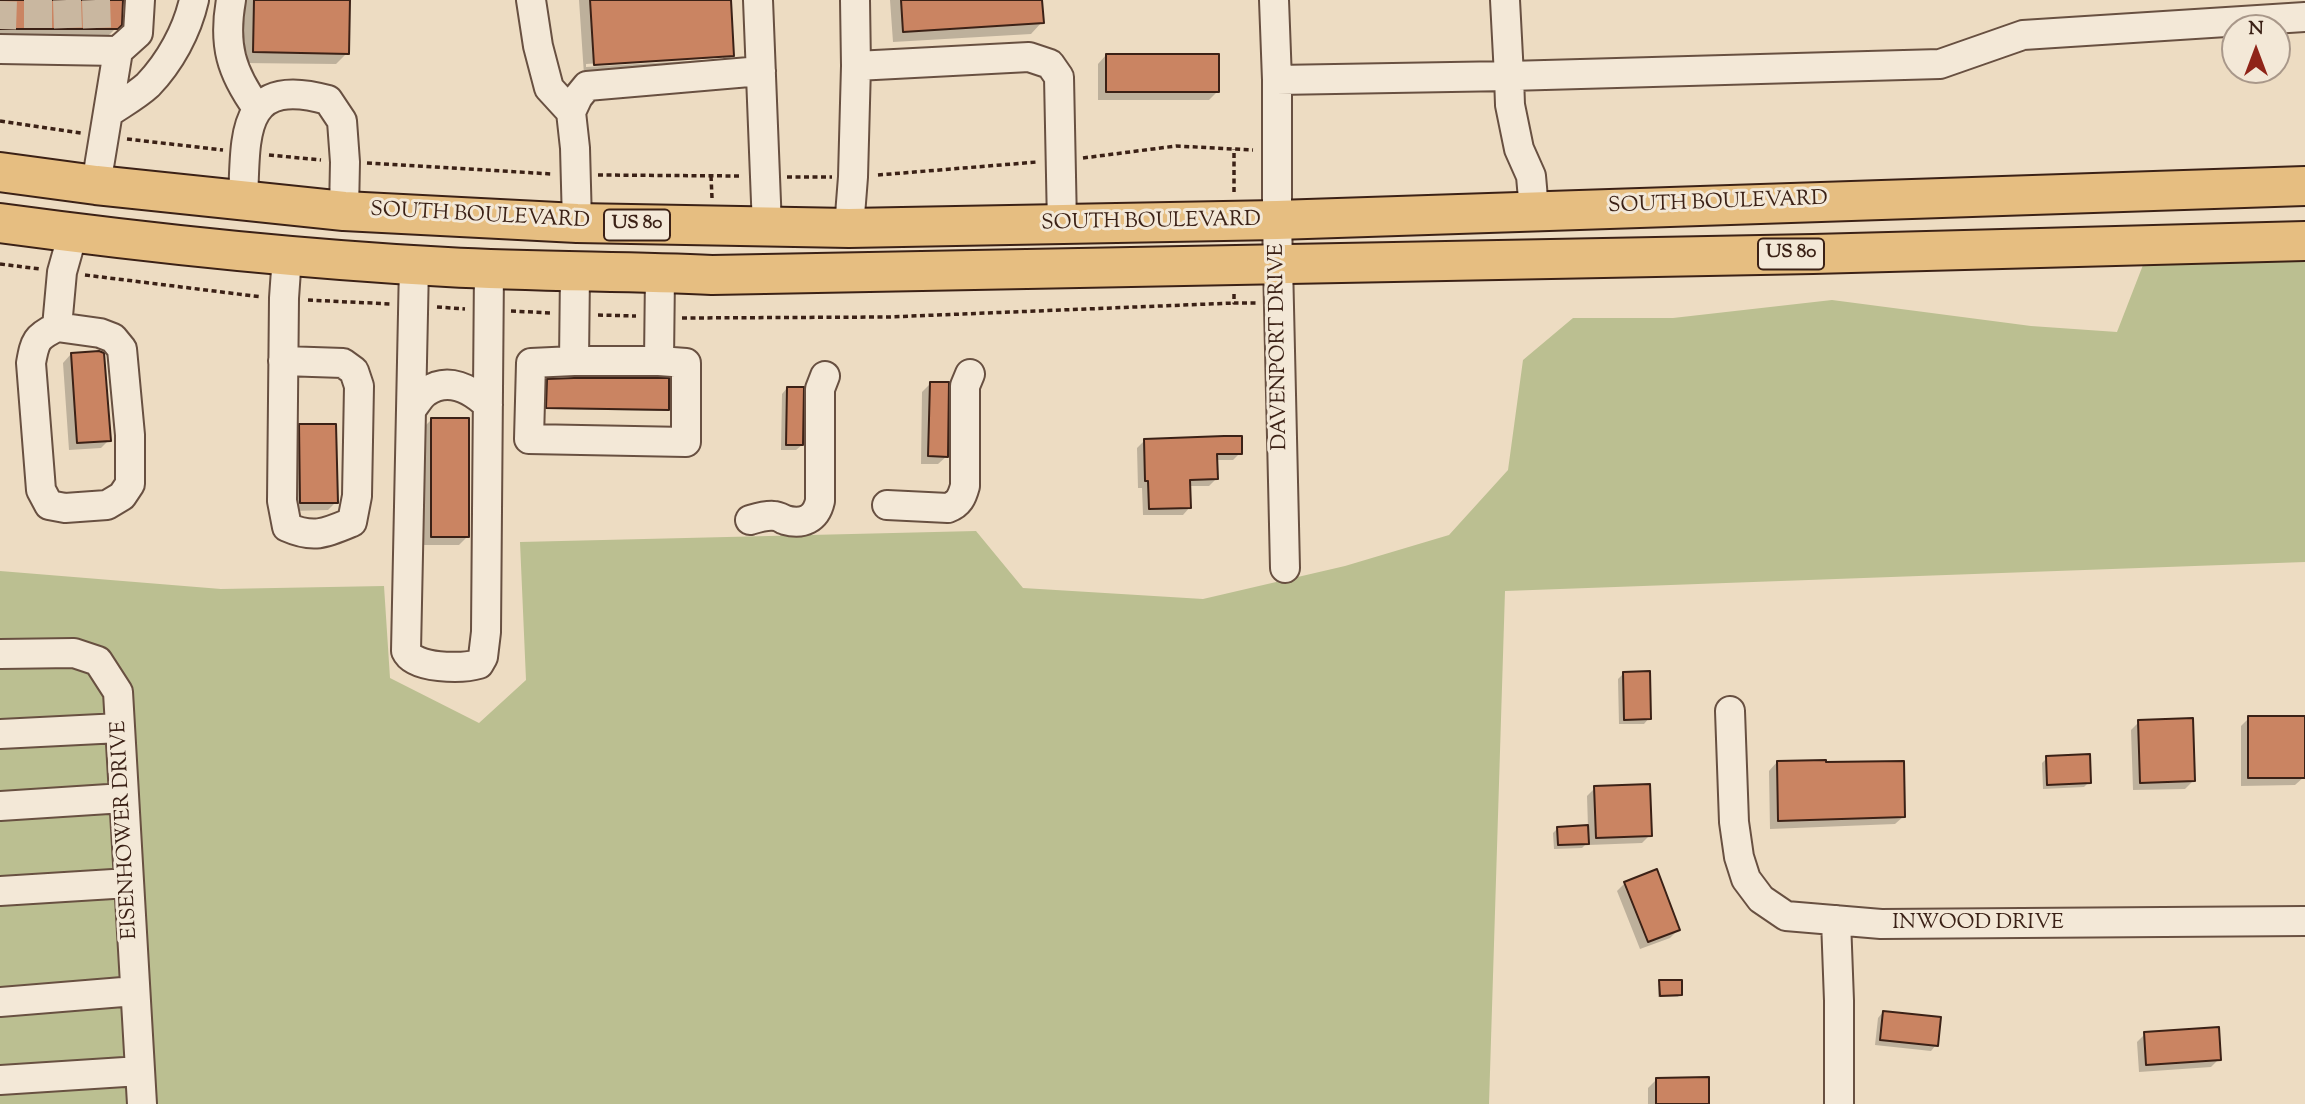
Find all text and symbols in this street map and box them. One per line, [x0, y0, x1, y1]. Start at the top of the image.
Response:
north arrow [2221, 14, 2291, 84]
text: N [2248, 16, 2264, 43]
street label: SOUTH BOULEVARD [1608, 188, 1828, 220]
street label: SOUTH BOULEVARD [370, 199, 590, 235]
street label: SOUTH BOULEVARD [1041, 208, 1261, 238]
road number: US 80 [604, 210, 670, 241]
road number: US 80 [1758, 238, 1824, 270]
street label: DAVENPORT DRIVE [1266, 244, 1294, 450]
street label: EISENHOWER DRIVE [108, 720, 144, 940]
street label: INWOOD DRIVE [1892, 911, 2064, 937]

